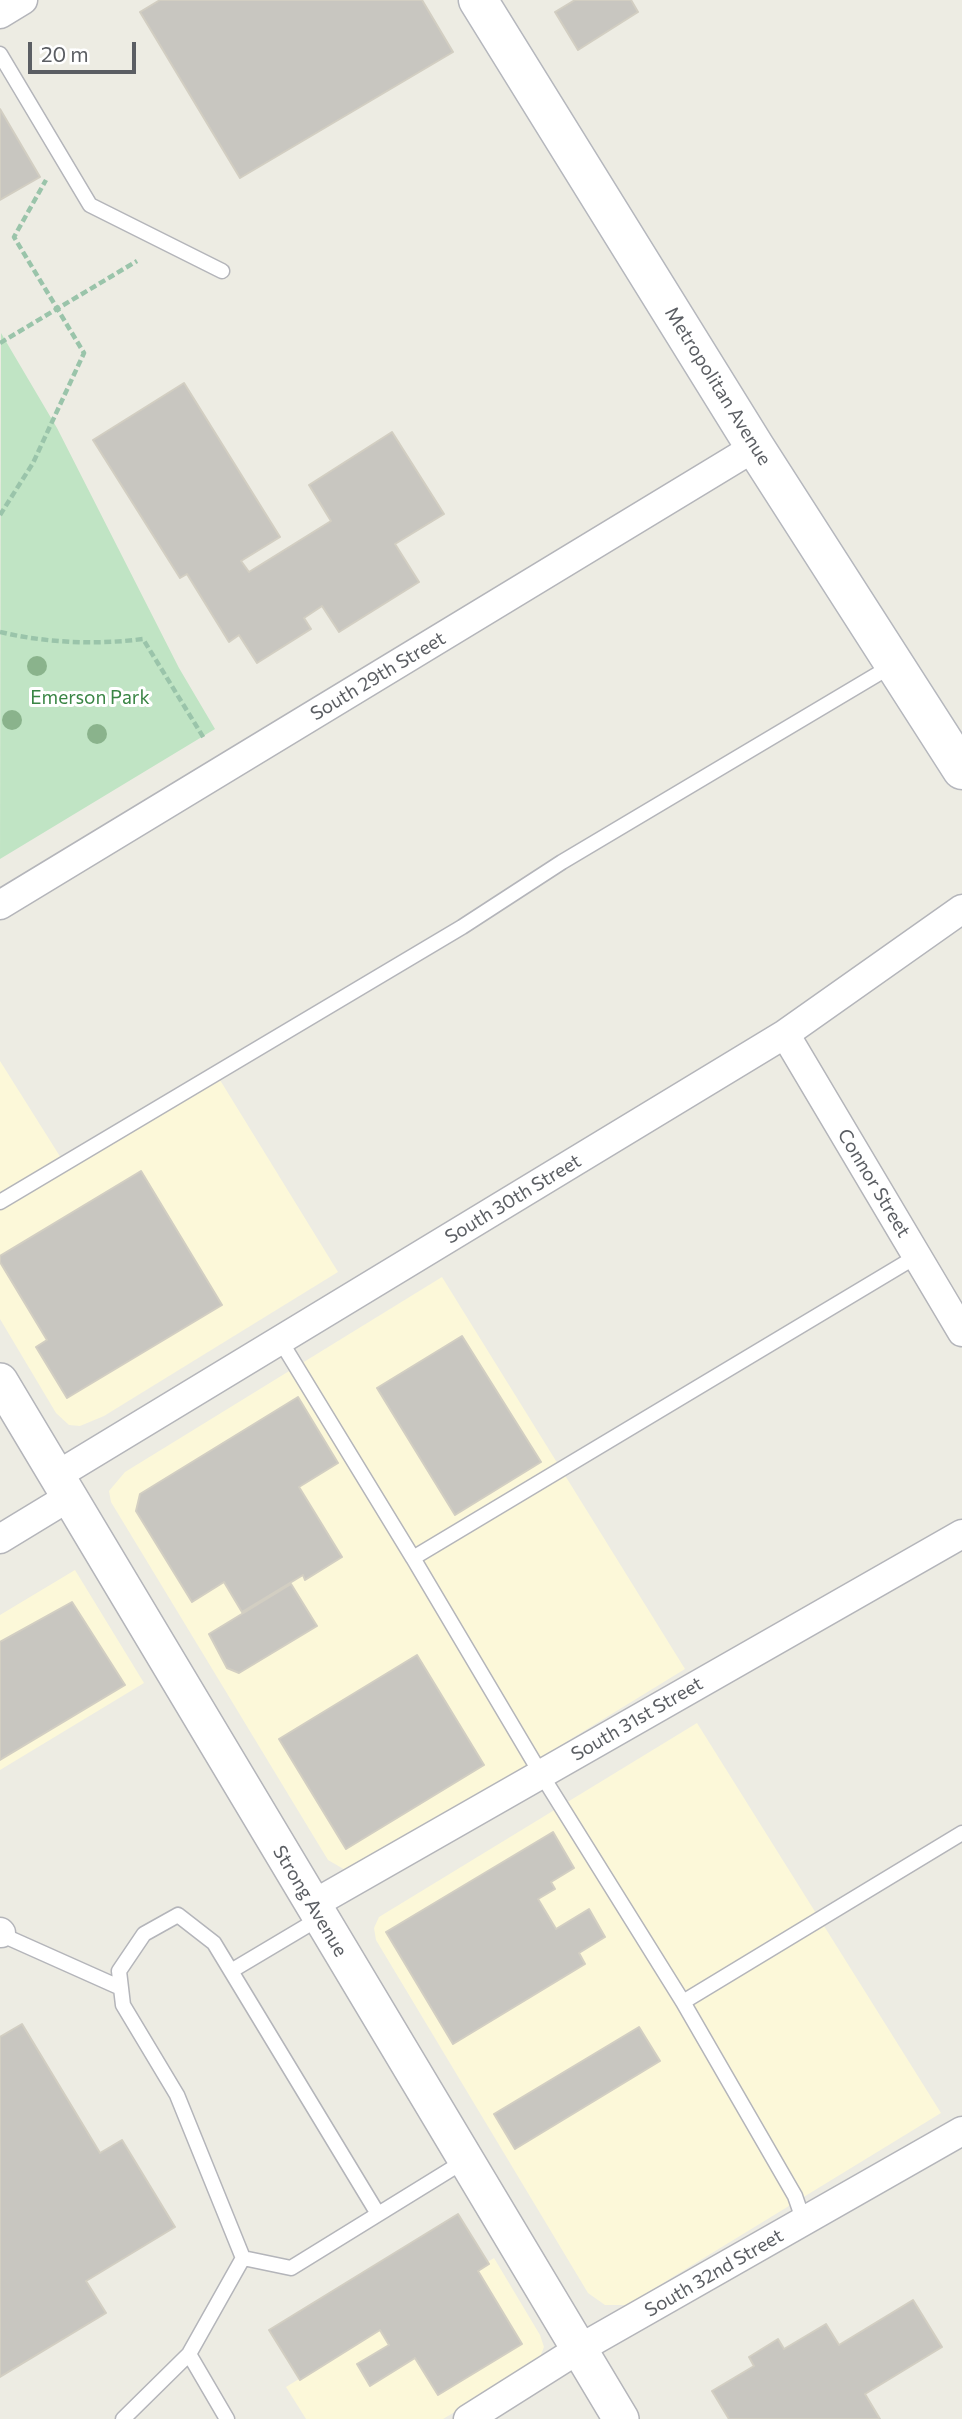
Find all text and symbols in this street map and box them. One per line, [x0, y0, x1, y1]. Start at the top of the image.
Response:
scale bar [32, 28, 140, 72]
text: 20 m [41, 41, 89, 66]
street label: Metropolitan Avenue [660, 303, 776, 469]
street label: South 29th Street [306, 627, 450, 725]
park label: Emerson Park [30, 687, 150, 709]
street label: Connor Street [833, 1125, 915, 1241]
street label: South 30th Street [441, 1149, 585, 1249]
street label: South 31st Street [567, 1672, 707, 1766]
street label: Strong Avenue [268, 1841, 352, 1961]
street label: South 32nd Street [641, 2224, 787, 2322]

